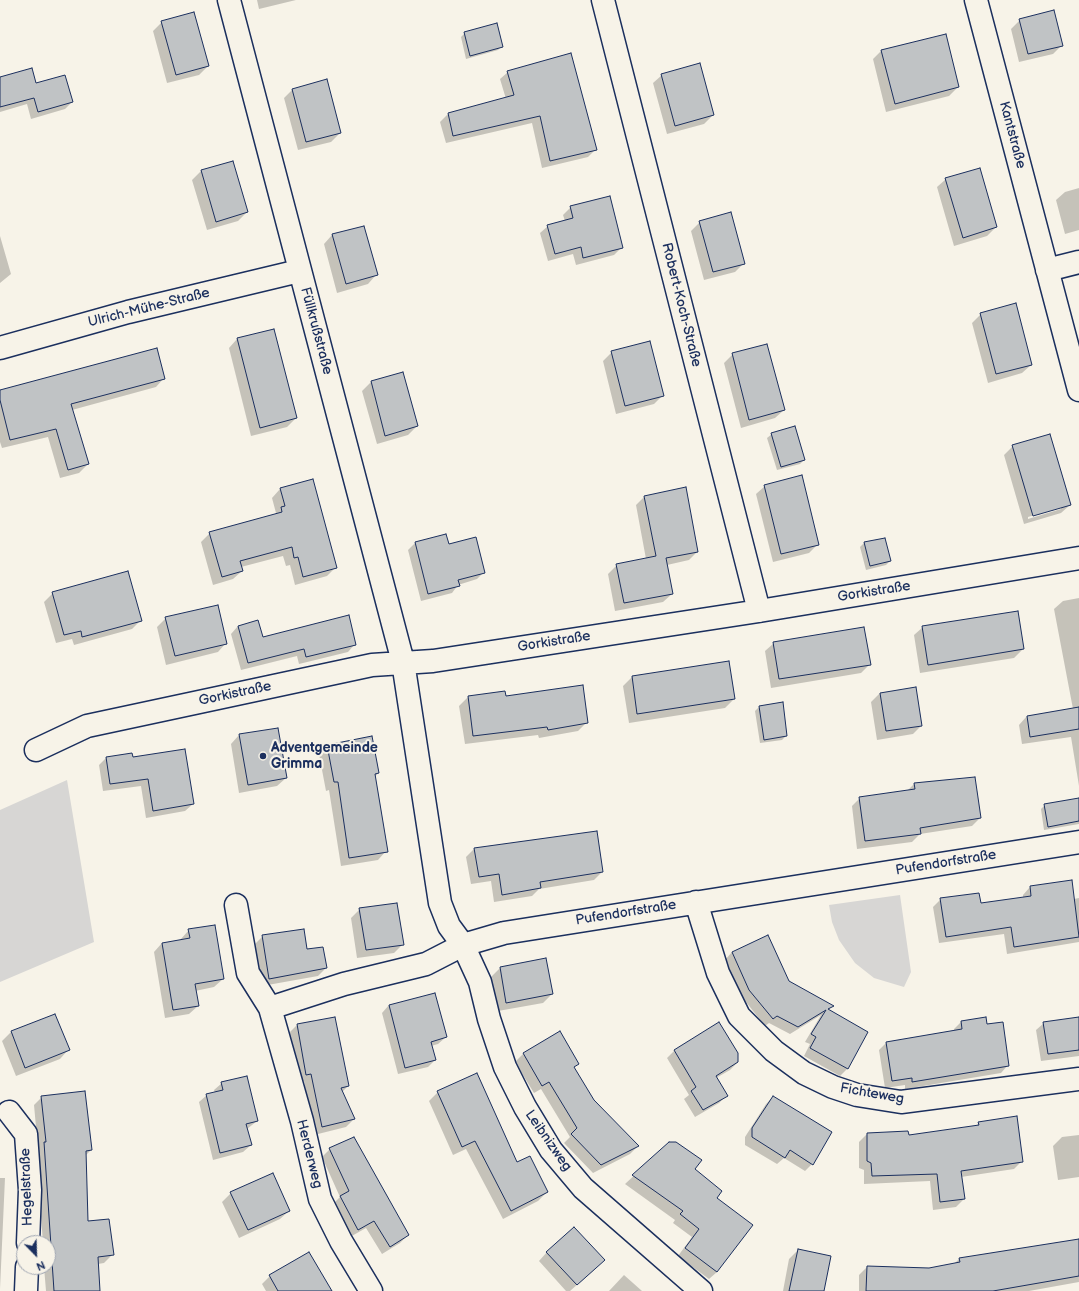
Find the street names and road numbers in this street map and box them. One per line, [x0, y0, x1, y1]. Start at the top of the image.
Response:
street label: Kantstraße [995, 100, 1029, 170]
street label: Robert-Koch-Straße [657, 241, 705, 369]
street label: Ulrich-Mühe-Straße [86, 285, 212, 331]
street label: Füllkrußstraße [296, 285, 336, 377]
street label: Gorkistraße [836, 578, 912, 606]
street label: Gorkistraße [516, 628, 592, 656]
street label: Gorkistraße [197, 678, 273, 710]
street label: Pufendorfstraße [895, 847, 997, 879]
street label: Pufendorfstraße [575, 897, 677, 929]
street label: Fichteweg [839, 1080, 905, 1108]
street label: Leibnizweg [521, 1107, 575, 1175]
street label: Herderweg [292, 1118, 326, 1190]
street label: Hegelstraße [17, 1148, 37, 1226]

